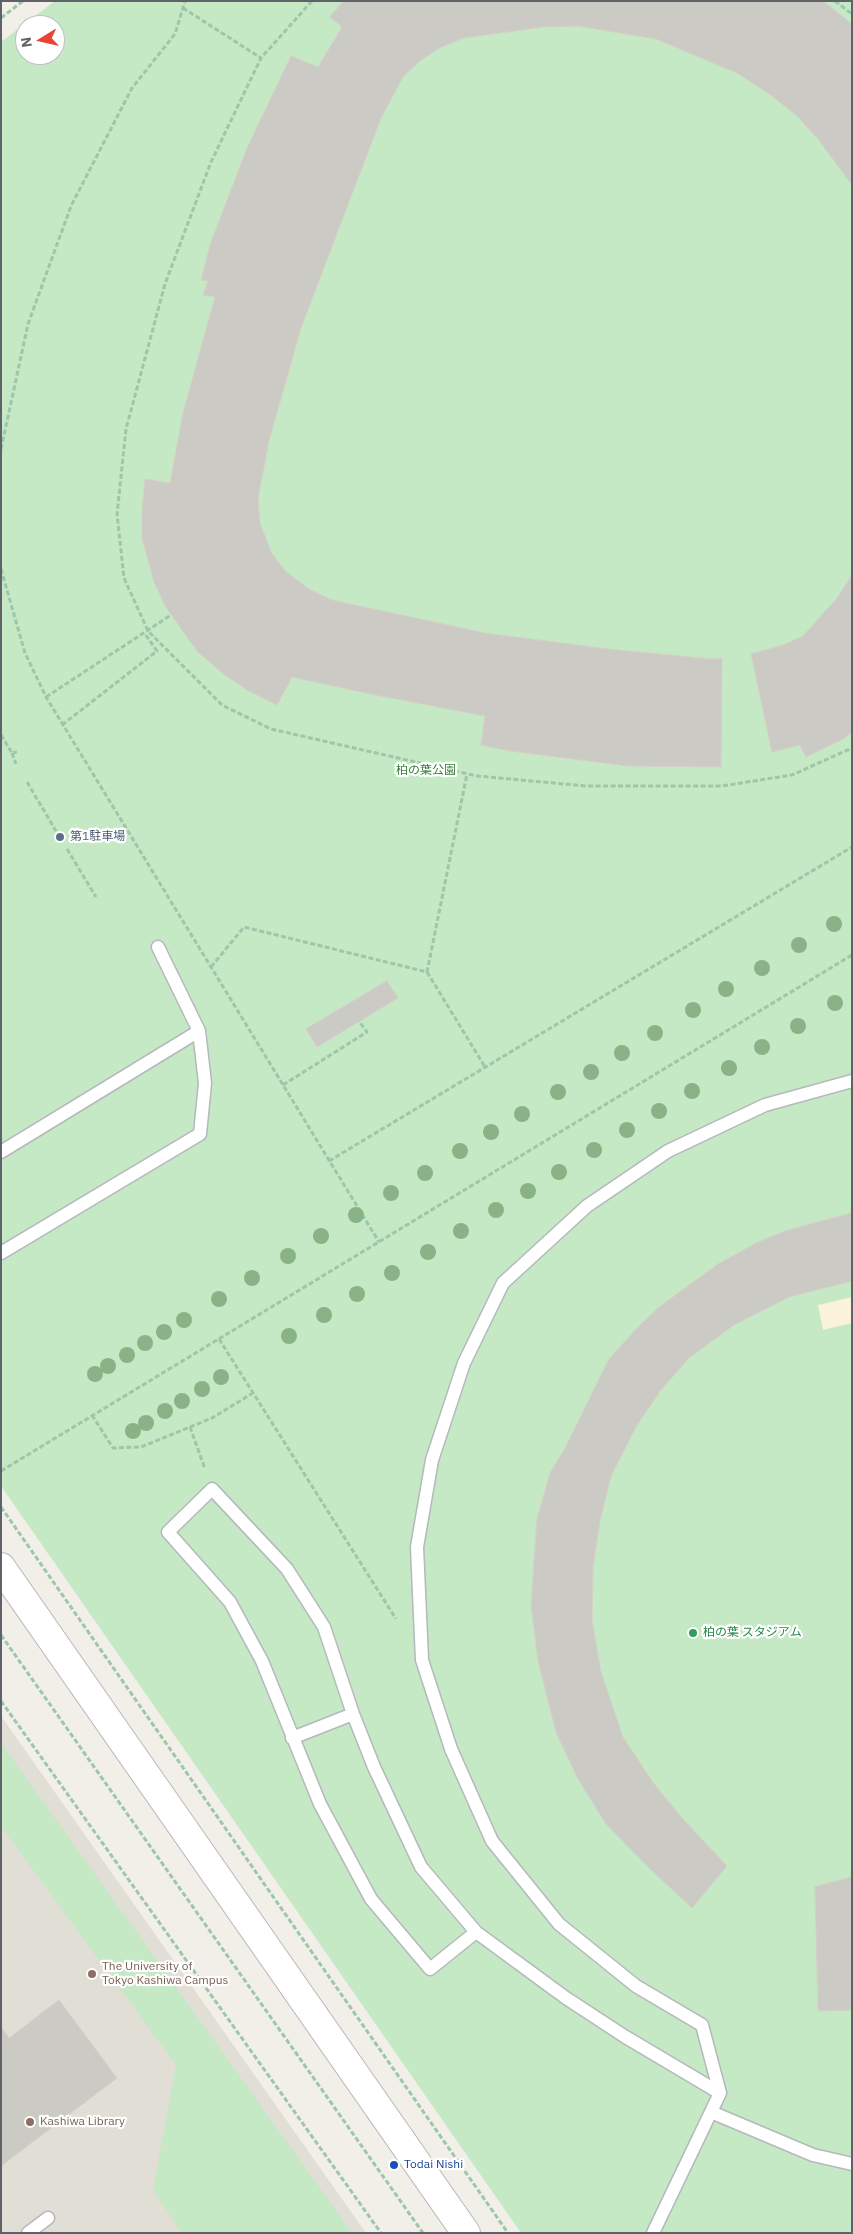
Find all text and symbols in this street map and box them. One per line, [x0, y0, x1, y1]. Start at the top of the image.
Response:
north arrow [15, 15, 65, 65]
text: N [16, 36, 36, 49]
park label: 柏の葉公園 [396, 764, 456, 778]
place label: 第1駐車場 [70, 830, 125, 844]
marker: 第1駐車場 [54, 831, 66, 843]
place label: 柏の葉 スタジアム [703, 1626, 802, 1640]
marker: 柏の葉 スタジアム [687, 1627, 699, 1639]
place label: The University of Tokyo Kashiwa Campus [102, 1960, 228, 1988]
marker: The University of Tokyo Kashiwa Campus [86, 1968, 98, 1980]
place label: Kashiwa Library [40, 2115, 125, 2129]
marker: Kashiwa Library [24, 2116, 36, 2128]
place label: Todai Nishi [404, 2158, 463, 2172]
marker: Todai Nishi [388, 2159, 400, 2171]

